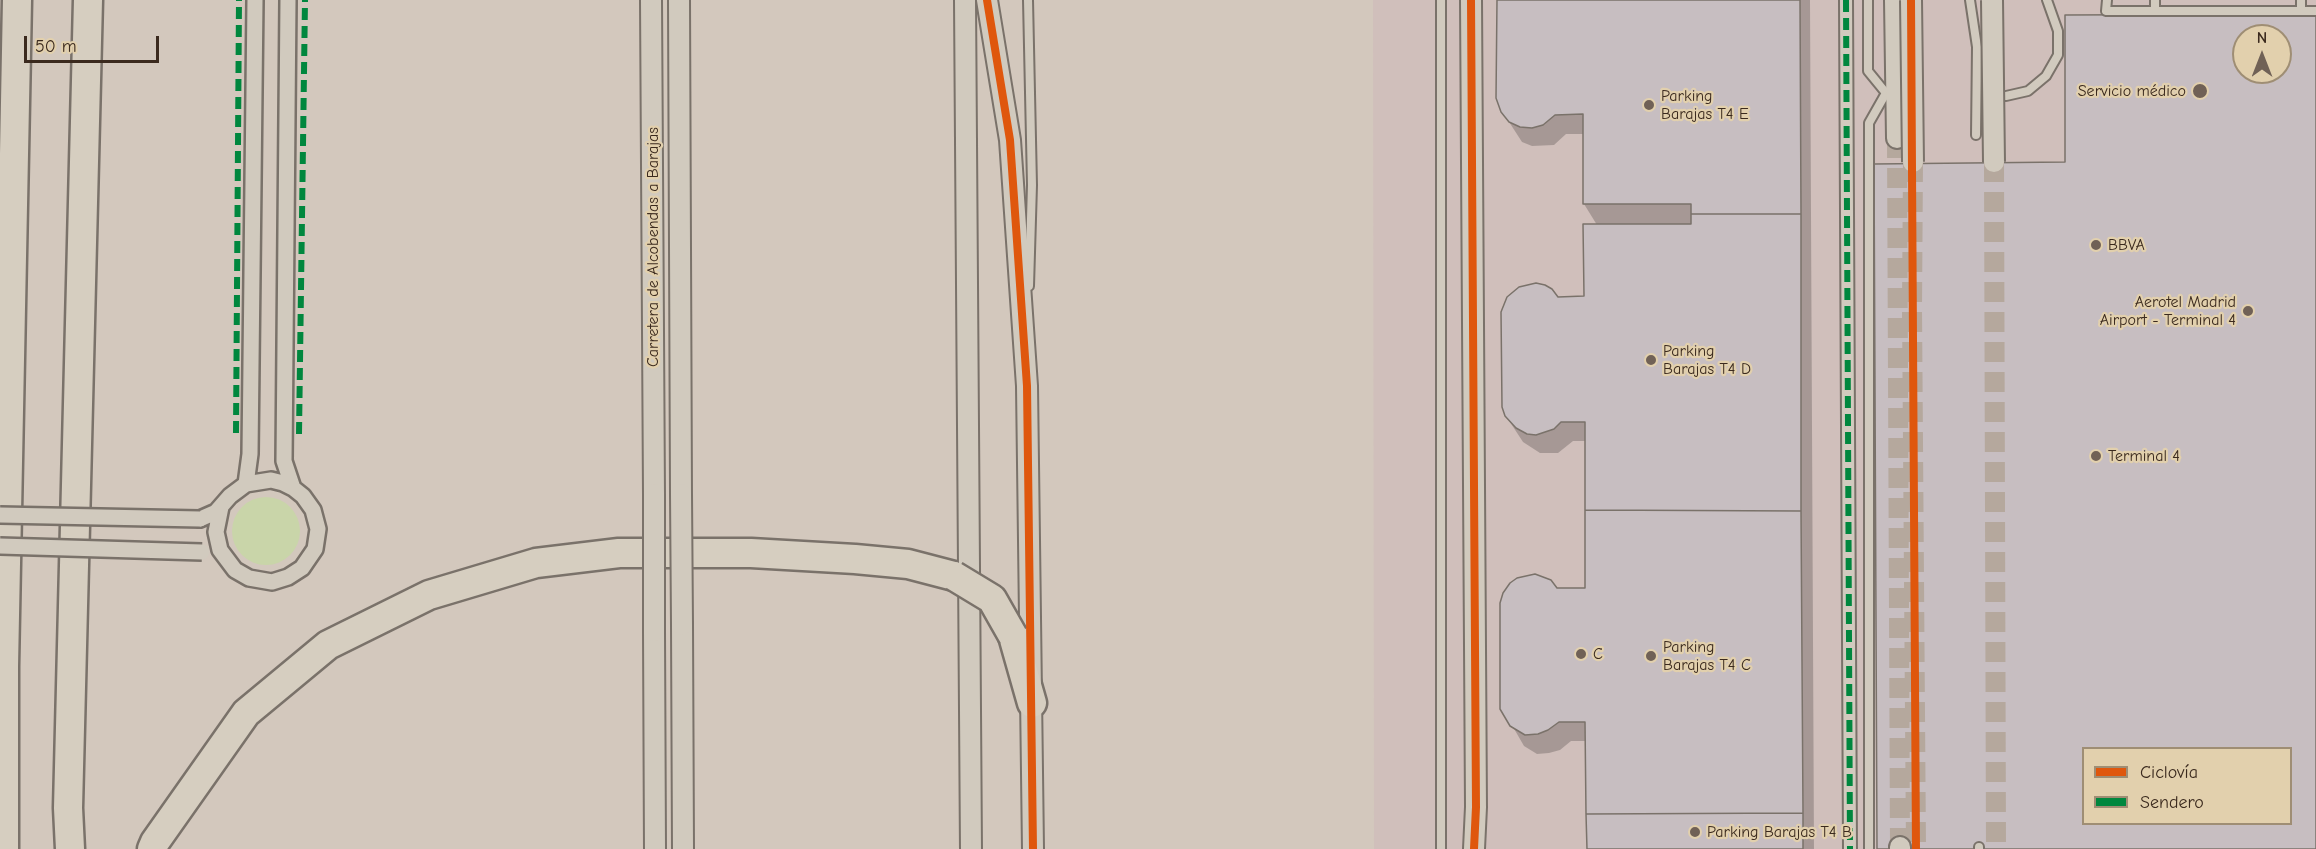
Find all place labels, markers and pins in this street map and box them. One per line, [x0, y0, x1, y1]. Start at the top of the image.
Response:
place label: Servicio médico [2078, 81, 2186, 101]
marker: Servicio médico [2191, 82, 2209, 100]
place label: Parking Barajas T4 E [1661, 86, 1749, 124]
marker: Parking Barajas T4 E [1642, 98, 1656, 112]
place label: BBVA [2108, 235, 2145, 255]
marker: BBVA [2089, 238, 2103, 252]
place label: Aerotel Madrid Airport - Terminal 4 [2100, 292, 2236, 330]
marker: Aerotel Madrid Airport - Terminal 4 [2241, 304, 2255, 318]
place label: Parking Barajas T4 D [1663, 341, 1751, 379]
marker: Parking Barajas T4 D [1644, 353, 1658, 367]
place label: Terminal 4 [2108, 446, 2180, 466]
marker: Terminal 4 [2089, 449, 2103, 463]
place label: Parking Barajas T4 C [1663, 637, 1751, 675]
place label: C [1593, 644, 1603, 664]
marker: C [1574, 647, 1588, 661]
marker: Parking Barajas T4 C [1644, 649, 1658, 663]
place label: Parking Barajas T4 B [1707, 822, 1852, 842]
marker: Parking Barajas T4 B [1688, 825, 1702, 839]

